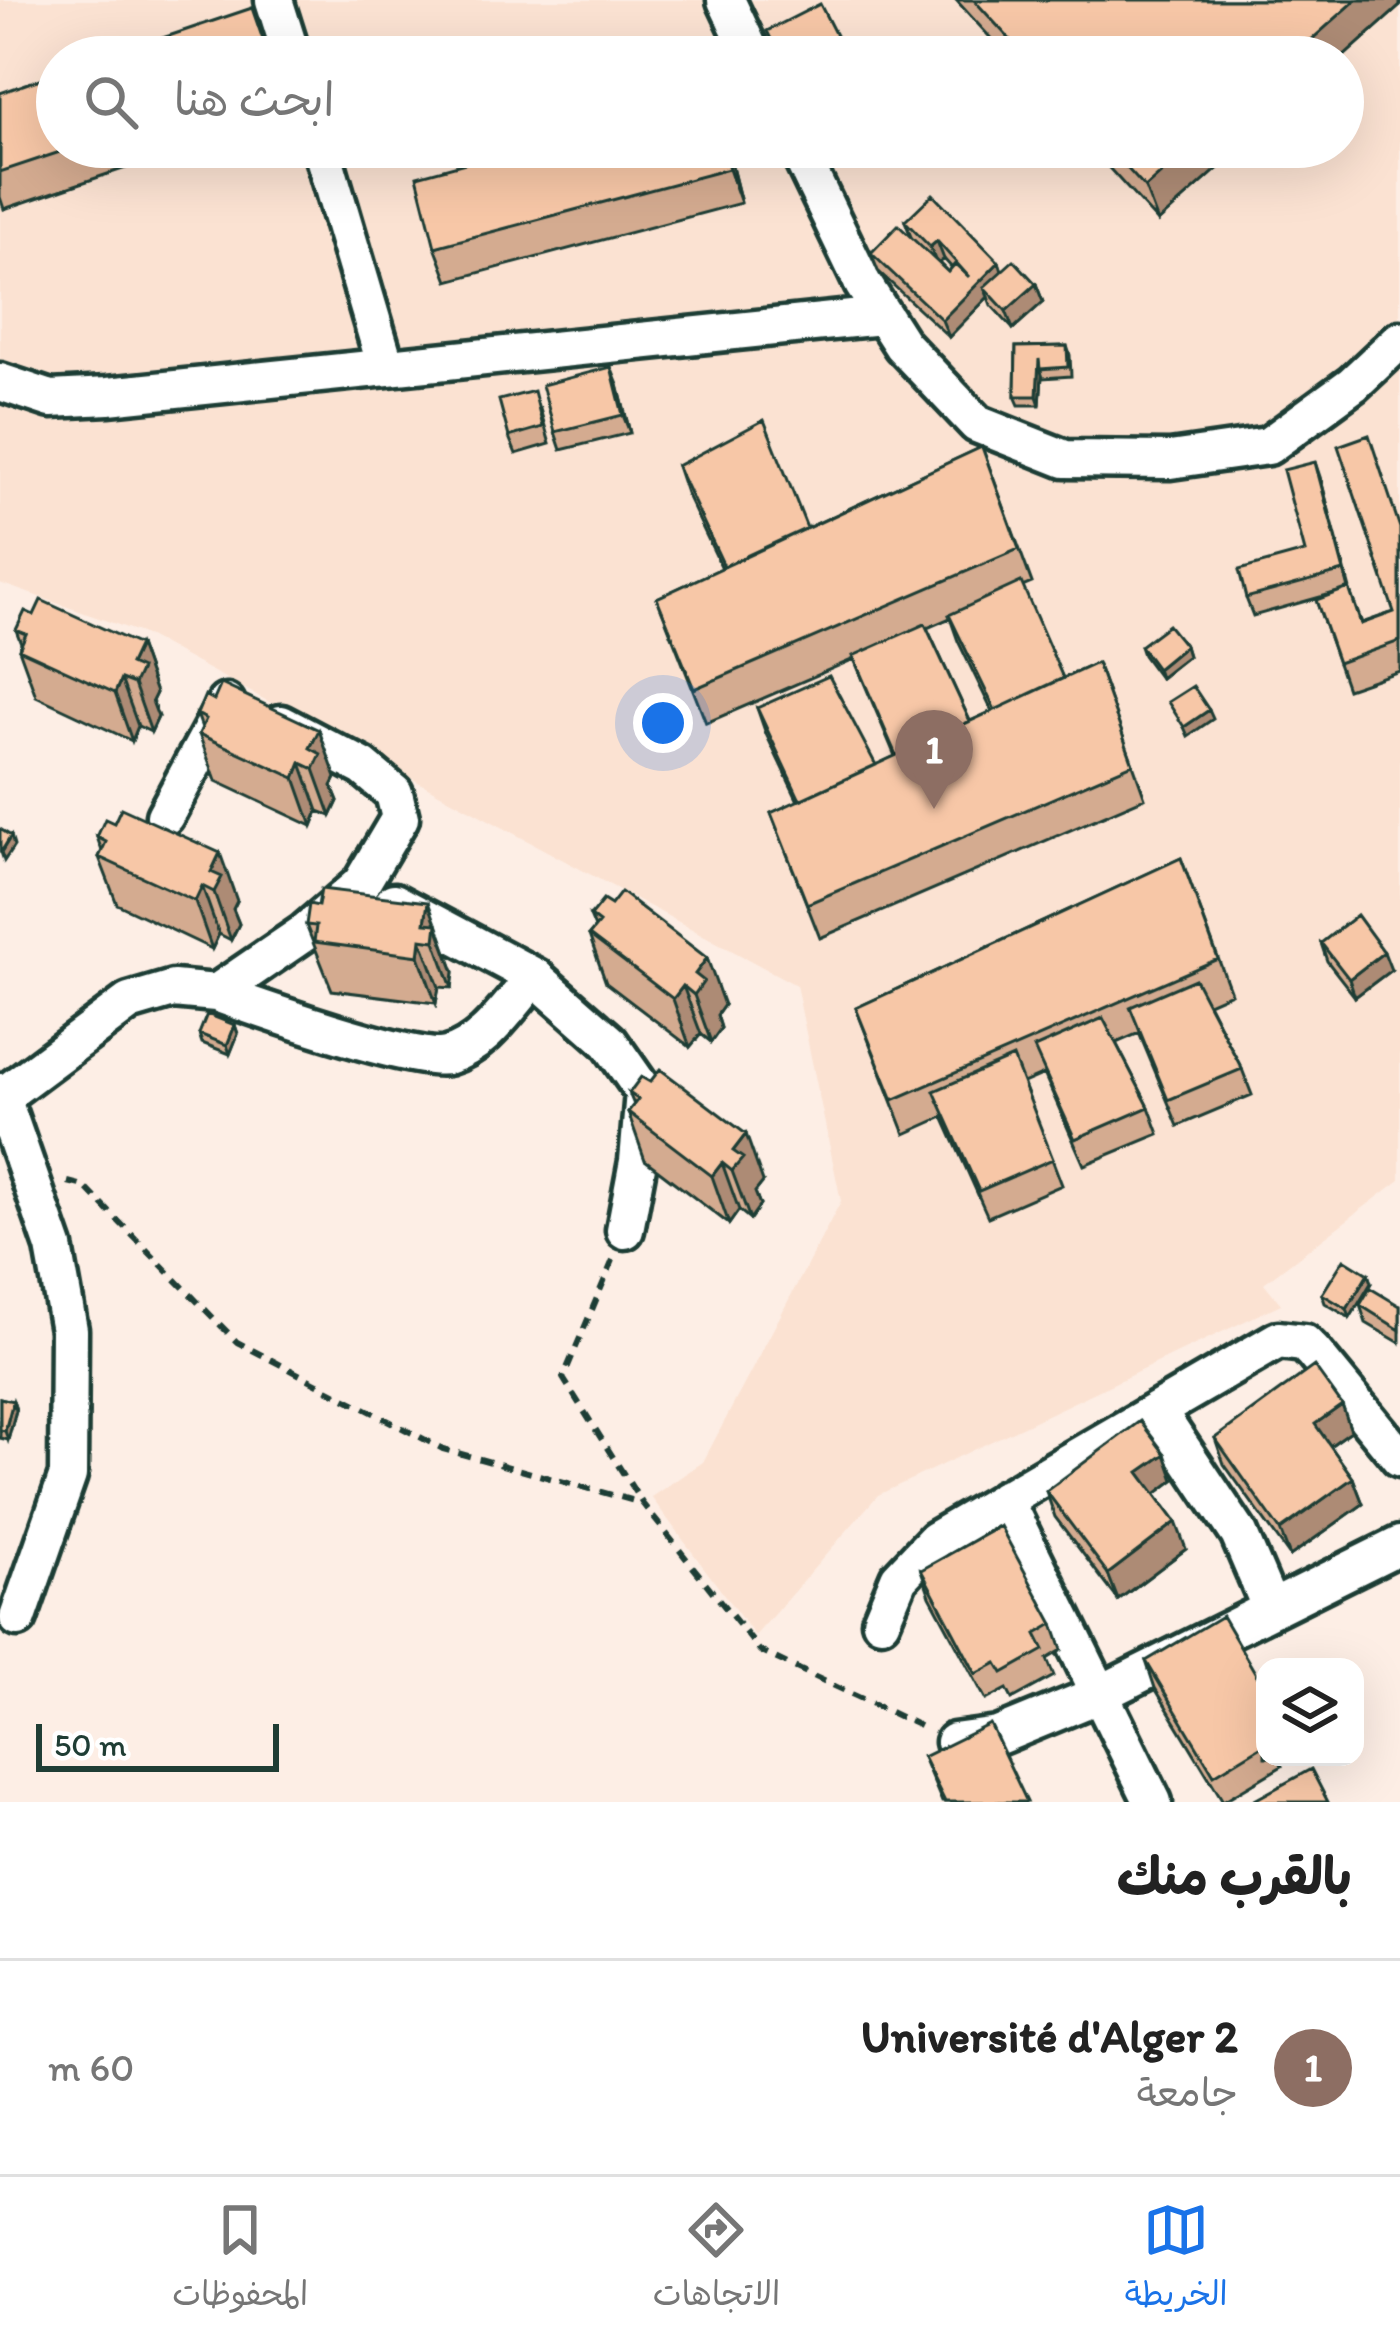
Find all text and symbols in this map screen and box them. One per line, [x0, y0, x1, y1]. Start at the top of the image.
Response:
search box [36, 36, 1364, 168]
icon: search [78, 69, 144, 135]
text: ابحث هنا [174, 72, 335, 126]
your location [633, 693, 693, 753]
pin: 1 [895, 710, 973, 809]
map controls [1256, 1658, 1364, 1766]
button: layers [1256, 1658, 1364, 1766]
scale bar [36, 1718, 279, 1771]
text: 50 m [54, 1725, 127, 1764]
text: بالقرب منك [1117, 1846, 1352, 1907]
text: Université d'Alger 2 [861, 2009, 1238, 2063]
text: 60 m [48, 2044, 134, 2091]
text: 1 [1304, 2044, 1322, 2091]
text: جامعة [1137, 2069, 1238, 2116]
tab: المحفوظات [172, 2197, 308, 2323]
tab: الاتجاهات [653, 2197, 780, 2323]
tab: الخريطة [1125, 2197, 1228, 2323]

